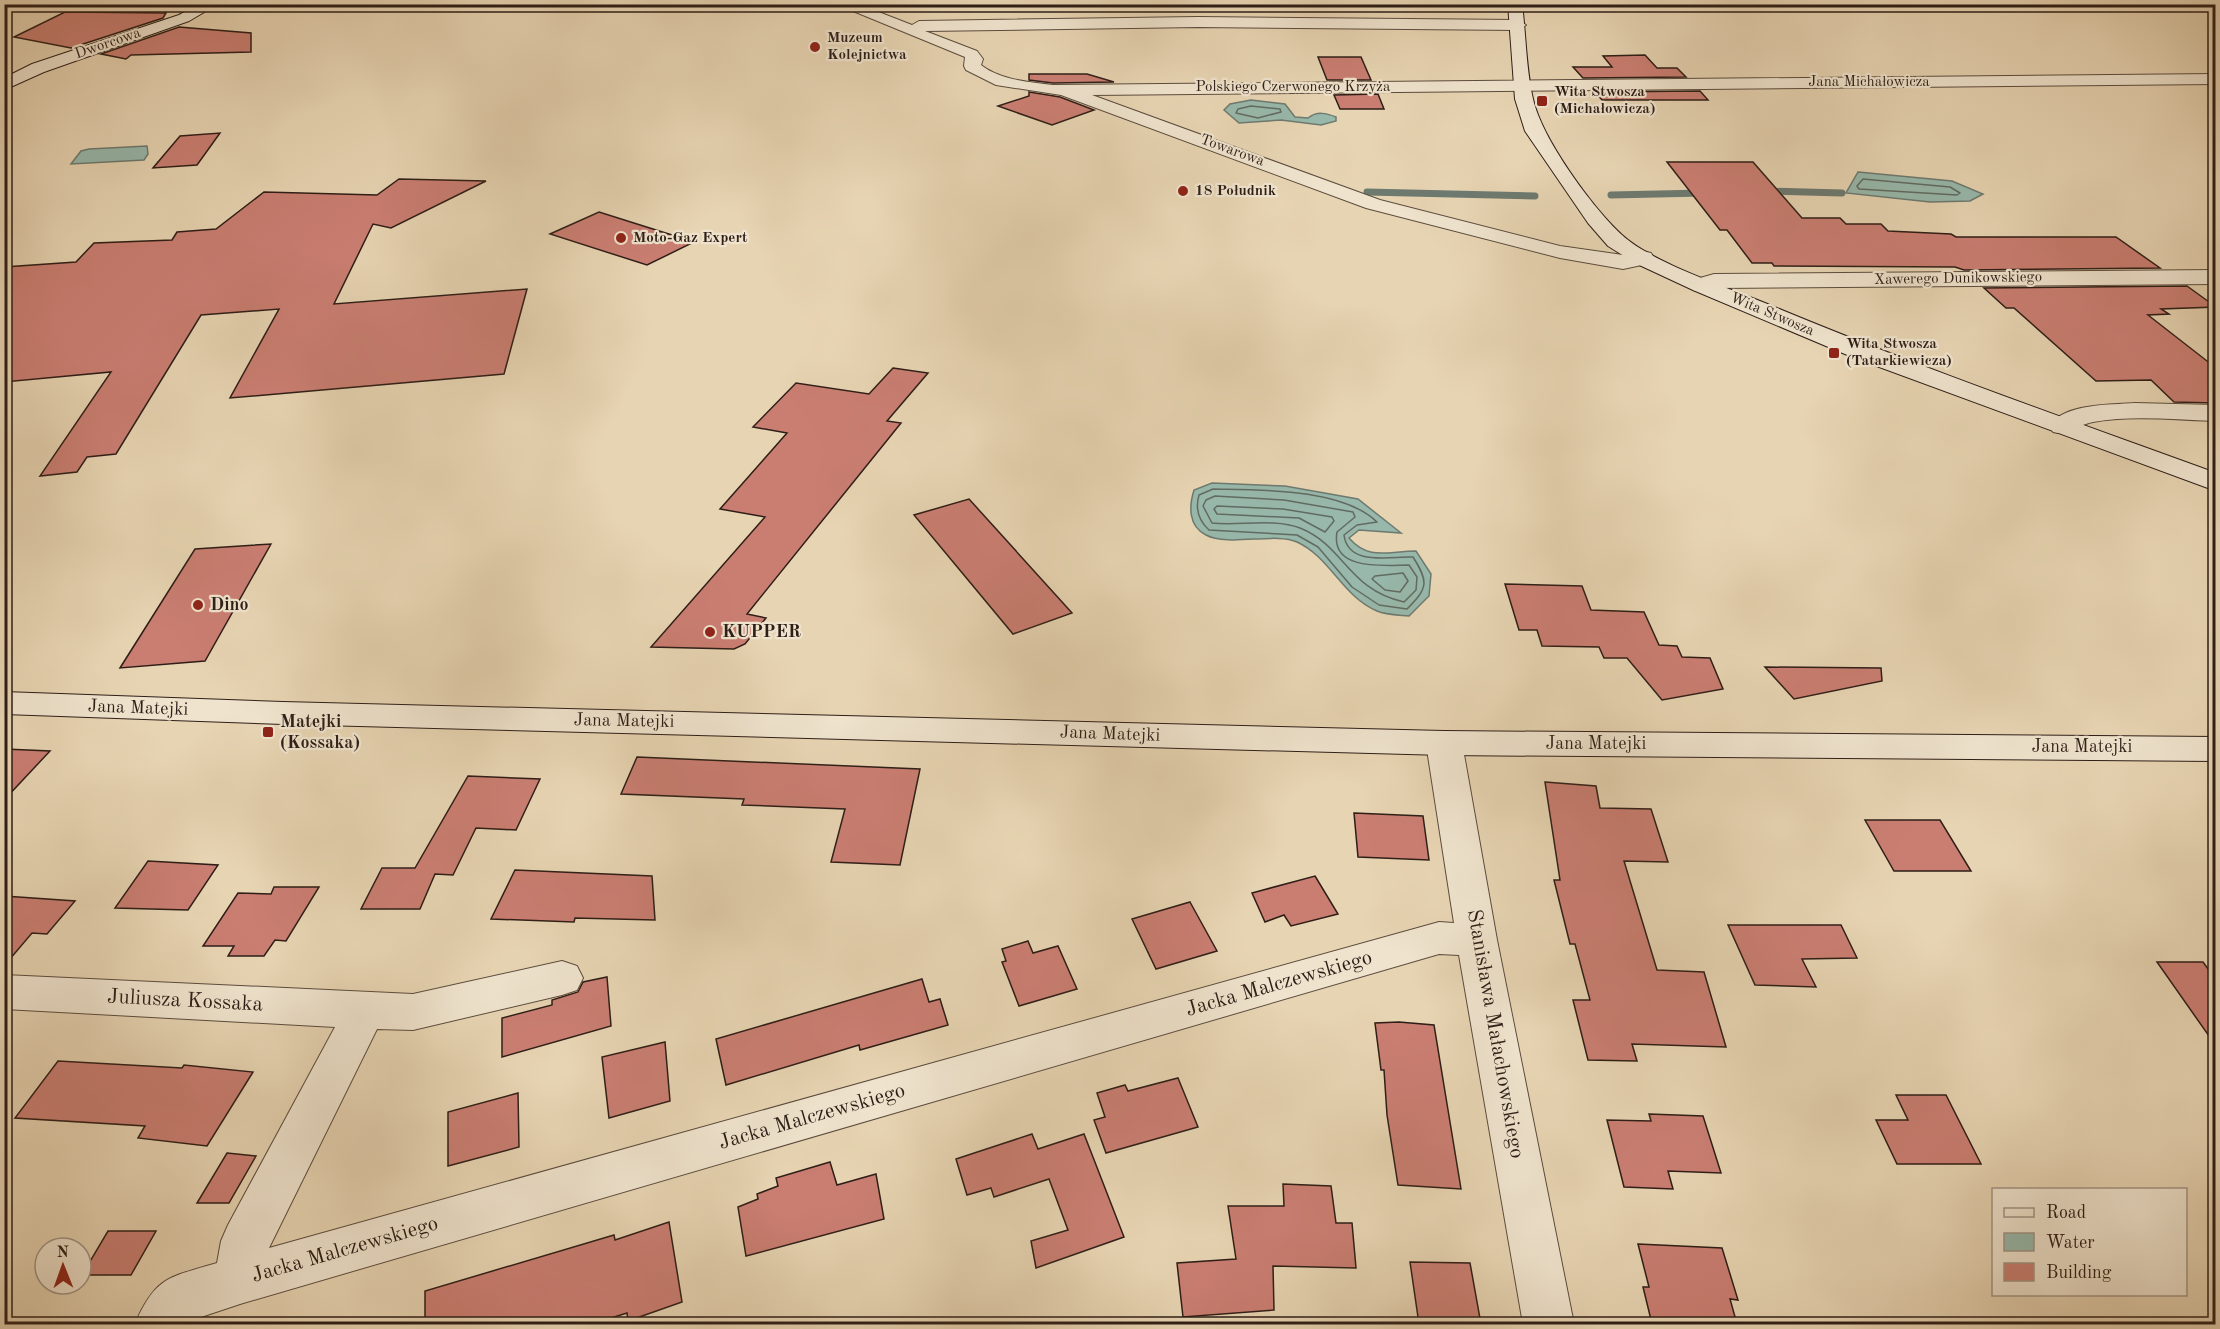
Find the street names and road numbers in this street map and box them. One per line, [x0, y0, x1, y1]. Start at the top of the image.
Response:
street label: Dworcowa [73, 26, 143, 62]
street label: Jana Michałowicza [1808, 75, 1930, 90]
street label: Polskiego Czerwonego Krzyża [1196, 80, 1391, 95]
street label: Towarowa [1198, 132, 1267, 170]
street label: Xawerego Dunikowskiego [1874, 270, 2042, 288]
street label: Wita Stwosza [1728, 291, 1817, 340]
street label: Jana Matejki [87, 697, 189, 719]
street label: Jana Matejki [573, 711, 675, 731]
street label: Jana Matejki [1059, 723, 1161, 745]
street label: Jana Matejki [1546, 735, 1647, 753]
street label: Jana Matejki [2032, 738, 2133, 756]
street label: Stanisława Małachowskiego [1463, 908, 1527, 1160]
street label: Jacka Malczewskiego [1183, 947, 1375, 1021]
street label: Juliusza Kossaka [107, 986, 263, 1016]
street label: Jacka Malczewskiego [716, 1080, 908, 1154]
street label: Jacka Malczewskiego [249, 1213, 441, 1287]

